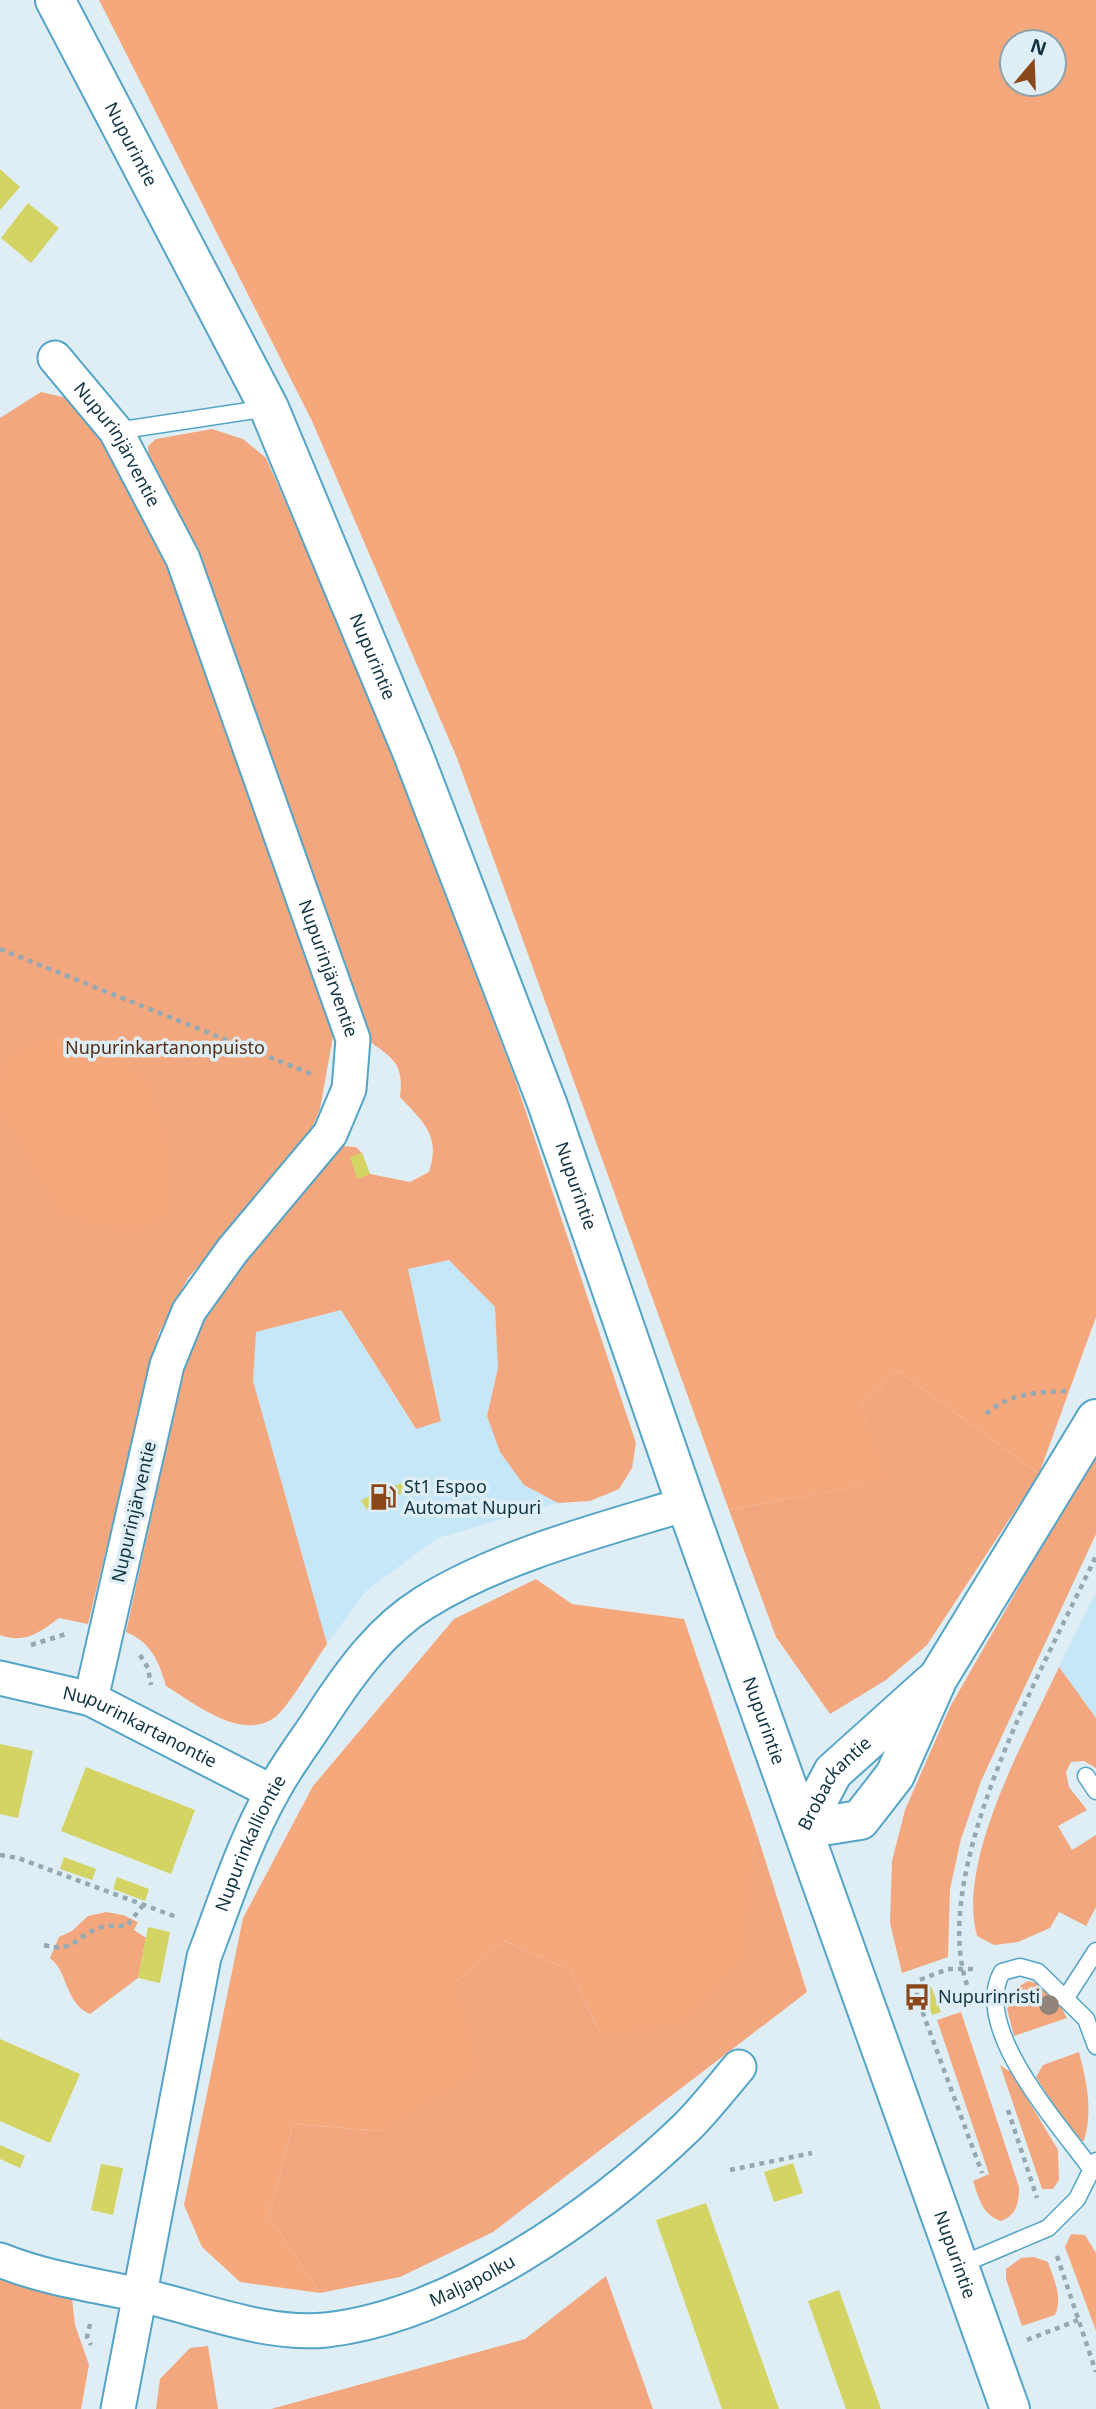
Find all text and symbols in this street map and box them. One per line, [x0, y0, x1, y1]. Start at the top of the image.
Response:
north arrow [998, 28, 1068, 98]
text: N [1027, 32, 1050, 62]
street label: Nupurintie [100, 98, 163, 190]
street label: Nupurinjärventie [69, 376, 166, 510]
street label: Nupurintie [345, 609, 402, 703]
street label: Nupurinjärventie [294, 896, 364, 1040]
park label: Nupurinkartanonpuisto [65, 1035, 265, 1059]
street label: Nupurintie [550, 1138, 603, 1233]
street label: Nupurinjärventie [105, 1439, 161, 1585]
place label: St1 Espoo Automat Nupuri [404, 1474, 541, 1519]
fuel station icon: St1 Espoo Automat Nupuri [368, 1482, 398, 1512]
street label: Nupurintie [738, 1673, 791, 1768]
street label: Nupurinkartanontie [61, 1680, 221, 1773]
street label: Brobackantie [792, 1731, 876, 1834]
street label: Nupurinkalliontie [209, 1770, 291, 1915]
bus stop icon: Nupurinristi [902, 1982, 932, 2012]
place label: Nupurinristi [938, 1984, 1040, 2008]
street label: Nupurintie [929, 2207, 982, 2301]
street label: Maljapolku [425, 2248, 519, 2312]

